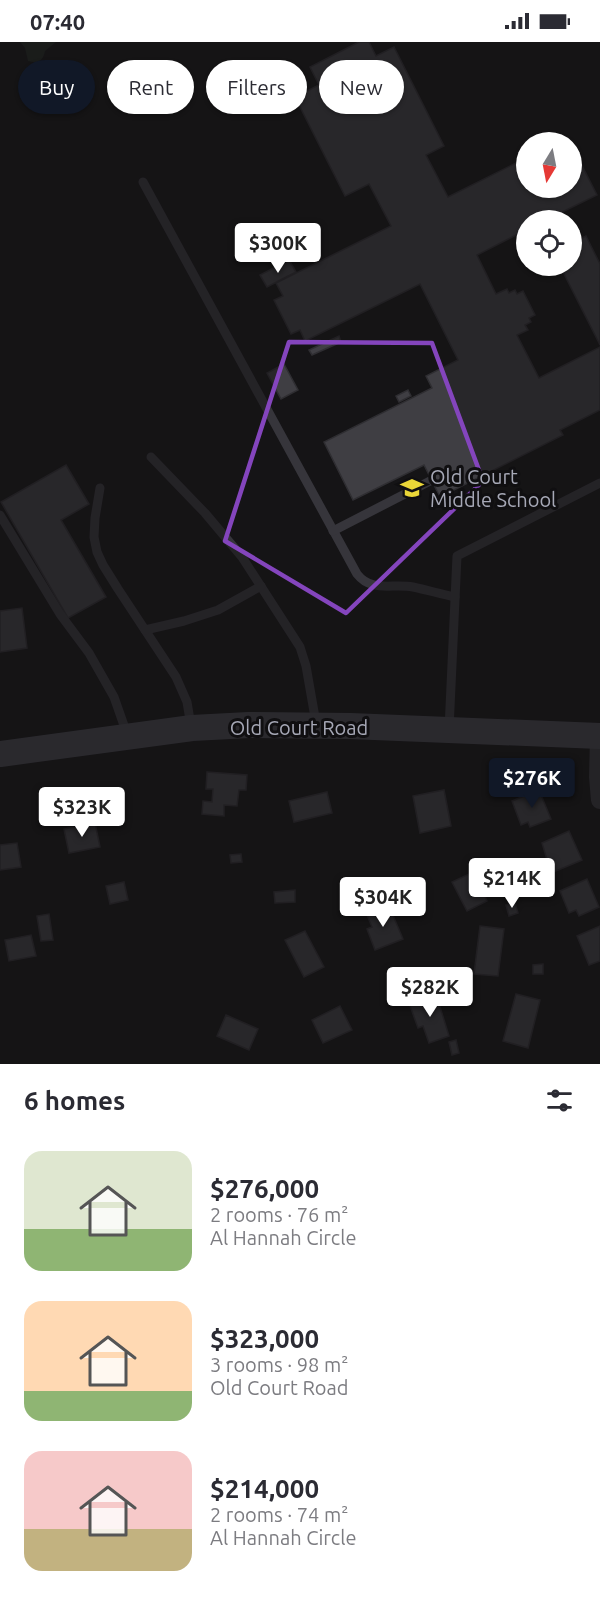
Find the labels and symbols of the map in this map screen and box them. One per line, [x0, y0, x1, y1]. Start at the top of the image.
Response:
north arrow [516, 132, 582, 198]
pin: $300K [236, 223, 320, 274]
place label: Old Court Middle School [430, 465, 556, 511]
school or university icon: Old Court Middle School [399, 475, 425, 501]
street label: Old Court Road [230, 716, 368, 739]
pin: $276K [490, 758, 574, 809]
pin: $323K [40, 787, 124, 838]
pin: $214K [470, 858, 554, 909]
pin: $304K [341, 877, 425, 928]
pin: $282K [388, 967, 472, 1018]

